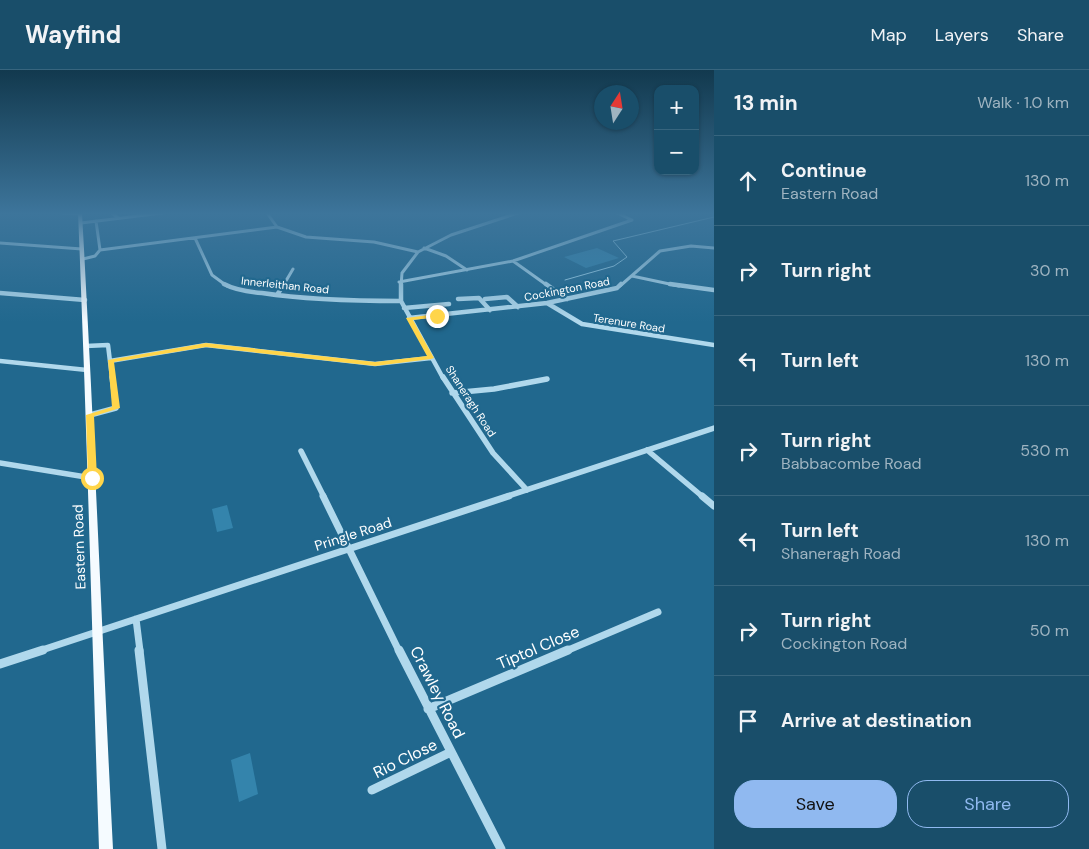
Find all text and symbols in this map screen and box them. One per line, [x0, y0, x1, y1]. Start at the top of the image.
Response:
text: Wayfind [25, 19, 121, 50]
text: Map [871, 23, 907, 47]
text: Layers [935, 23, 989, 47]
text: Share [1017, 23, 1064, 47]
north arrow [594, 85, 639, 130]
map controls [654, 85, 699, 175]
button: + [654, 85, 699, 130]
text: 13 min [734, 89, 798, 117]
text: Walk · 1.0 km [977, 92, 1069, 113]
button: − [654, 130, 699, 175]
text: Continue [781, 158, 867, 183]
icon: ahead [734, 167, 762, 195]
text: 130 m [1025, 170, 1069, 191]
text: Eastern Road [781, 183, 878, 204]
icon: right [734, 257, 762, 285]
text: Turn right [781, 258, 871, 283]
text: 30 m [1030, 260, 1069, 281]
street label: Innerleithan Road [240, 273, 330, 297]
street label: Cockington Road [523, 274, 611, 304]
route end [426, 305, 449, 328]
street label: Terenure Road [592, 310, 666, 336]
icon: left [734, 347, 762, 375]
text: Turn left [781, 348, 859, 373]
text: 130 m [1025, 350, 1069, 371]
street label: Shaneragh Road [443, 363, 499, 439]
text: Turn right [781, 428, 871, 453]
icon: right [734, 437, 762, 465]
text: 530 m [1020, 440, 1069, 461]
text: Babbacombe Road [781, 453, 922, 474]
route start [81, 467, 104, 490]
street label: Eastern Road [69, 504, 89, 590]
street label: Pringle Road [312, 513, 394, 555]
text: Turn left [781, 518, 859, 543]
icon: left [734, 527, 762, 555]
text: 130 m [1025, 530, 1069, 551]
text: Shaneragh Road [781, 543, 901, 564]
text: Turn right [781, 608, 871, 633]
icon: right [734, 617, 762, 645]
text: 50 m [1030, 620, 1069, 641]
street label: Tiptol Close [494, 621, 583, 674]
text: Cockington Road [781, 633, 907, 654]
street label: Crawley Road [405, 643, 470, 742]
icon: arrive [734, 707, 762, 735]
text: Arrive at destination [781, 708, 972, 733]
street label: Rio Close [370, 734, 441, 783]
button: Save [734, 780, 897, 828]
button: Share [907, 780, 1069, 828]

